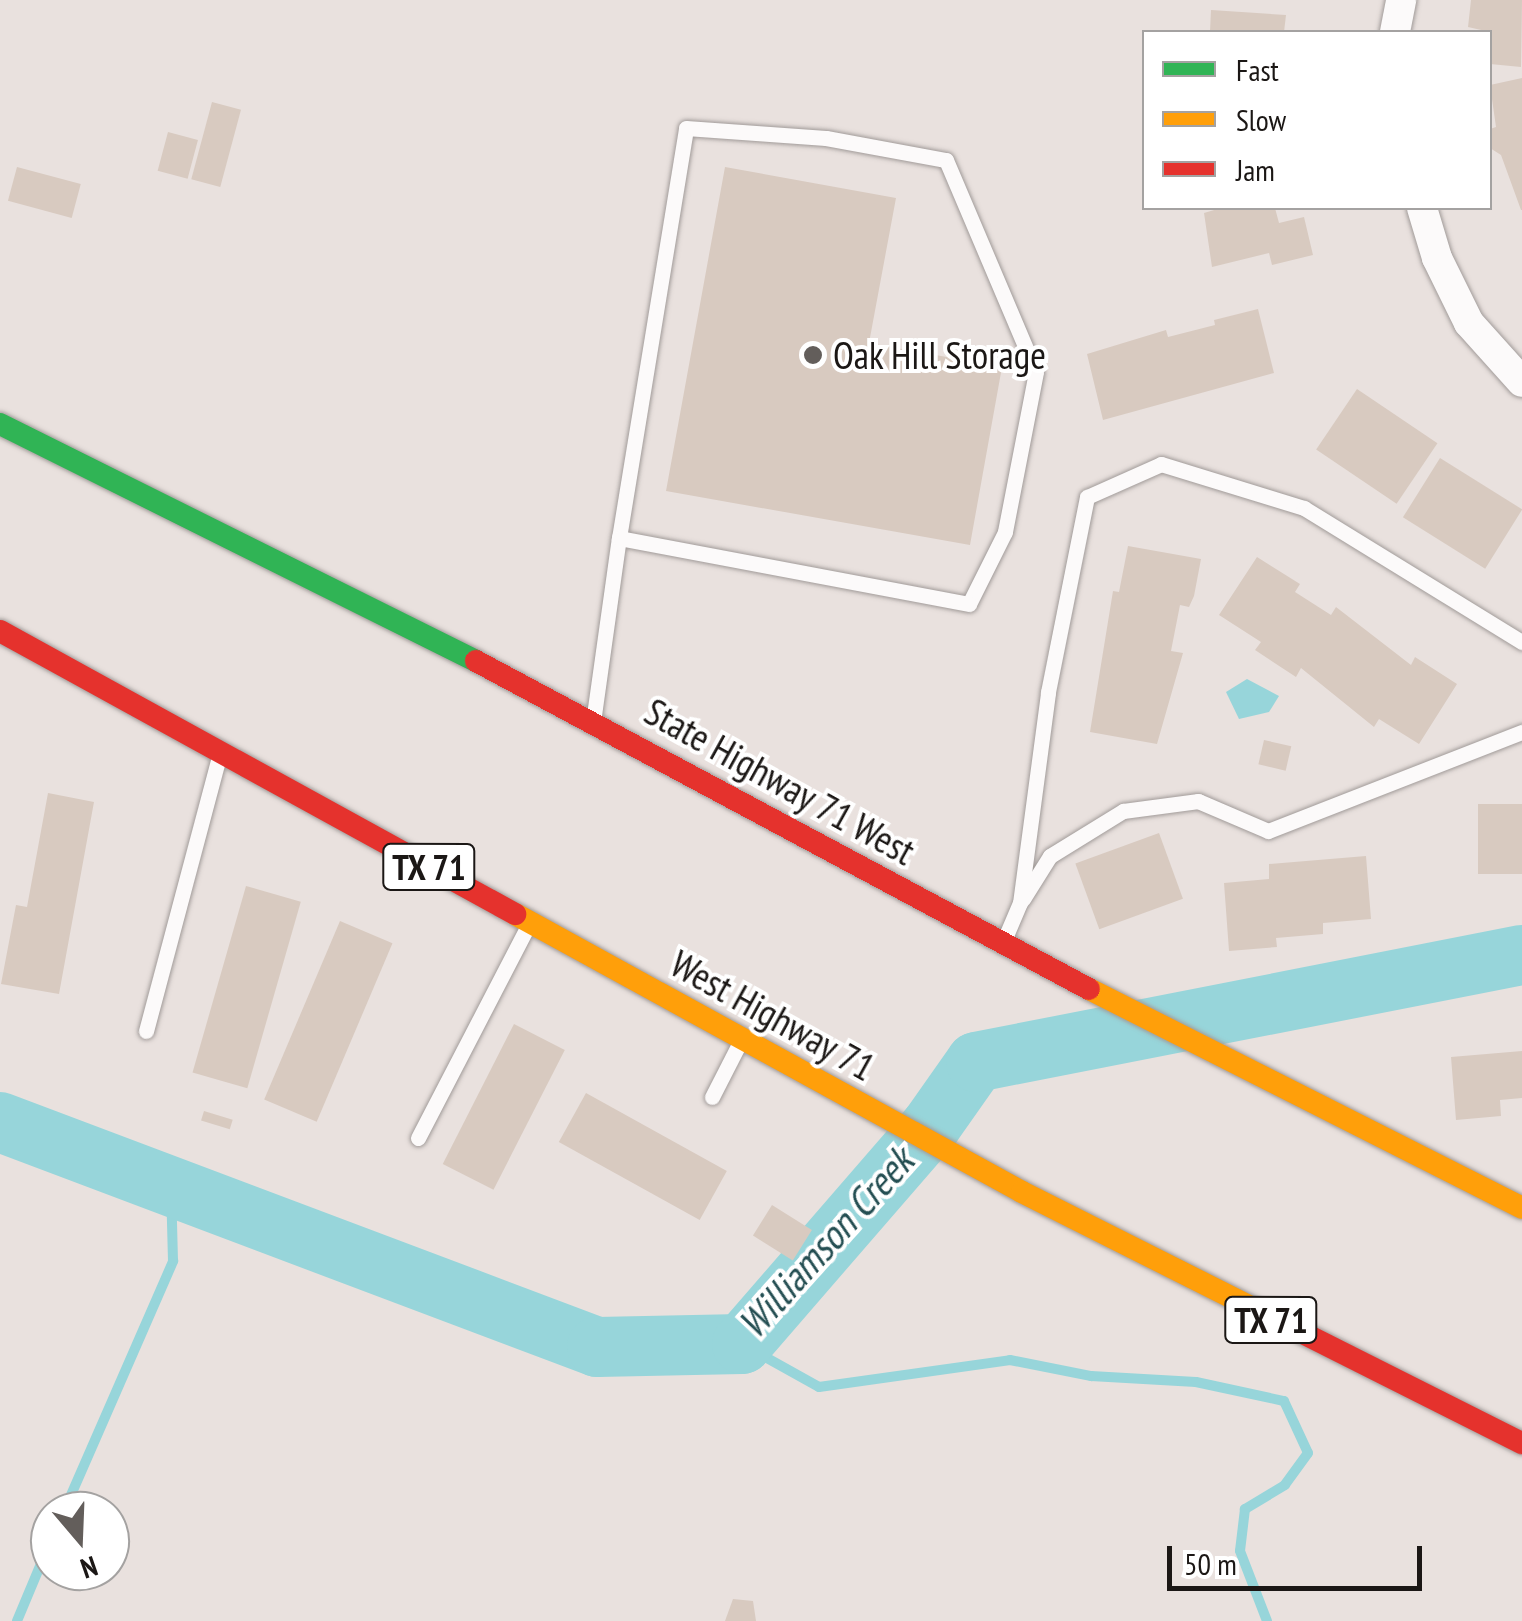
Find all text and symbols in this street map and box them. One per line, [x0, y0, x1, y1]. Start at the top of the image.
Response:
legend [1142, 30, 1492, 210]
text: Fast [1236, 50, 1279, 89]
text: Slow [1236, 100, 1286, 139]
text: Jam [1236, 150, 1275, 189]
place label: Oak Hill Storage [833, 332, 1047, 378]
marker: Oak Hill Storage [802, 344, 824, 366]
street label: State Highway 71 West [636, 688, 924, 874]
road number: TX 71 [382, 837, 476, 897]
street label: West Highway 71 [663, 940, 883, 1090]
water label: Williamson Creek [727, 1137, 923, 1347]
road number: TX 71 [1224, 1290, 1318, 1350]
north arrow [30, 1491, 130, 1591]
scale bar [1172, 1526, 1427, 1588]
text: 50 m [1184, 1544, 1237, 1583]
text: N [76, 1548, 102, 1588]

